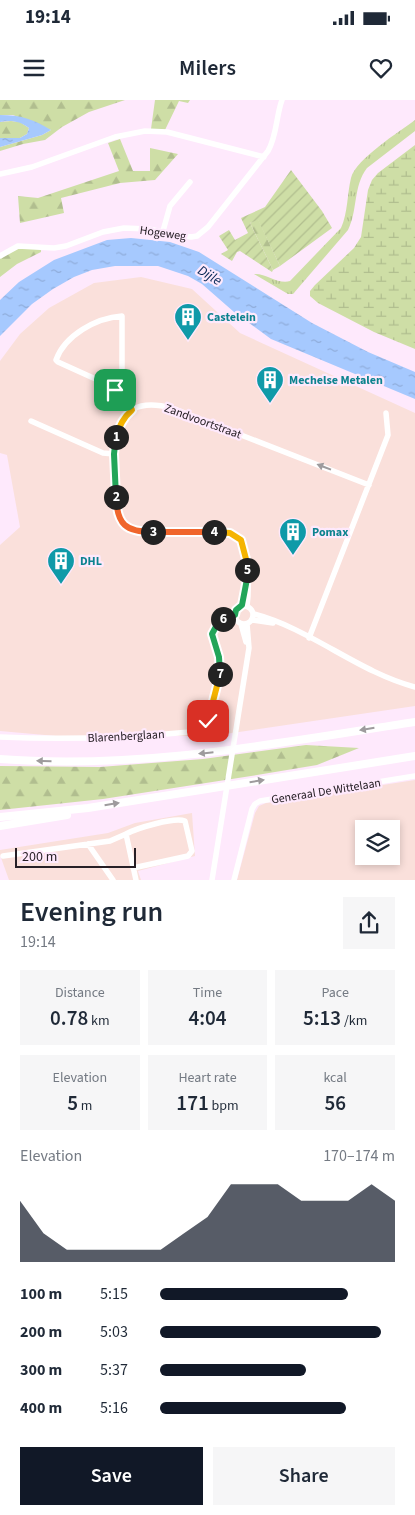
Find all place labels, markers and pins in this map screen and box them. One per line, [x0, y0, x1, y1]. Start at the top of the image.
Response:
building icon: Castelein [173, 302, 203, 341]
place label: Castelein [207, 309, 256, 326]
building icon: Mechelse Metalen [255, 365, 285, 404]
pin [94, 369, 136, 411]
place label: Mechelse Metalen [289, 372, 383, 389]
pin: 1 [104, 424, 128, 450]
pin: 2 [104, 484, 128, 510]
building icon: Pomax [278, 517, 308, 556]
pin: 3 [140, 520, 166, 544]
pin: 4 [202, 520, 226, 544]
place label: Pomax [312, 524, 348, 541]
building icon: DHL [46, 546, 76, 585]
place label: DHL [80, 553, 102, 570]
pin: 5 [234, 558, 260, 582]
pin: 6 [210, 606, 236, 632]
pin: 7 [208, 662, 232, 686]
pin [187, 700, 229, 742]

